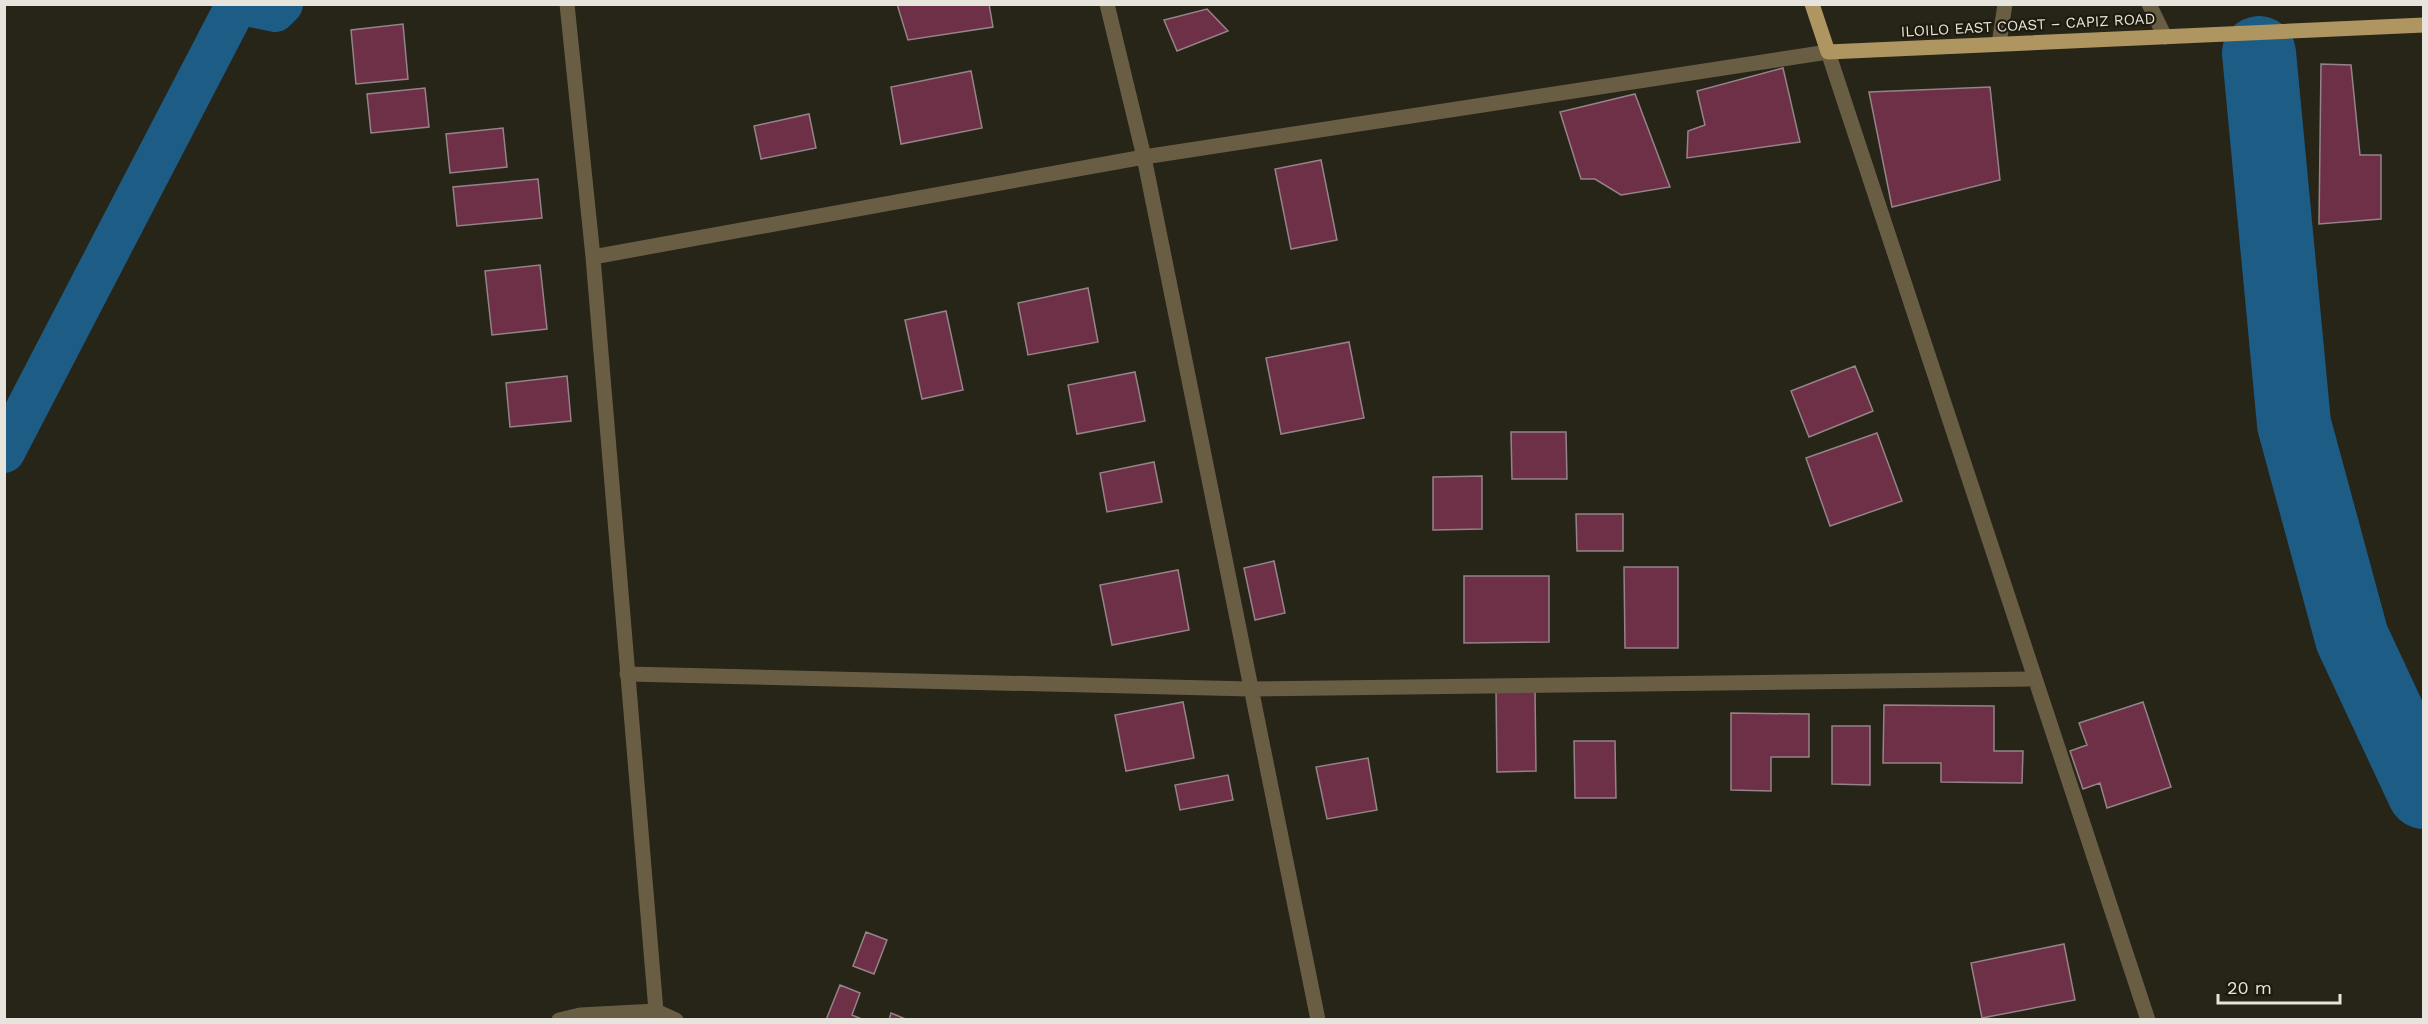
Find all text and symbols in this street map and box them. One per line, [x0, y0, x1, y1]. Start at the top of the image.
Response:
street label: ILOILO EAST COAST – CAPIZ ROAD [1900, 9, 2156, 41]
scale bar [2218, 967, 2340, 1005]
text: 20 m [2227, 977, 2272, 998]

